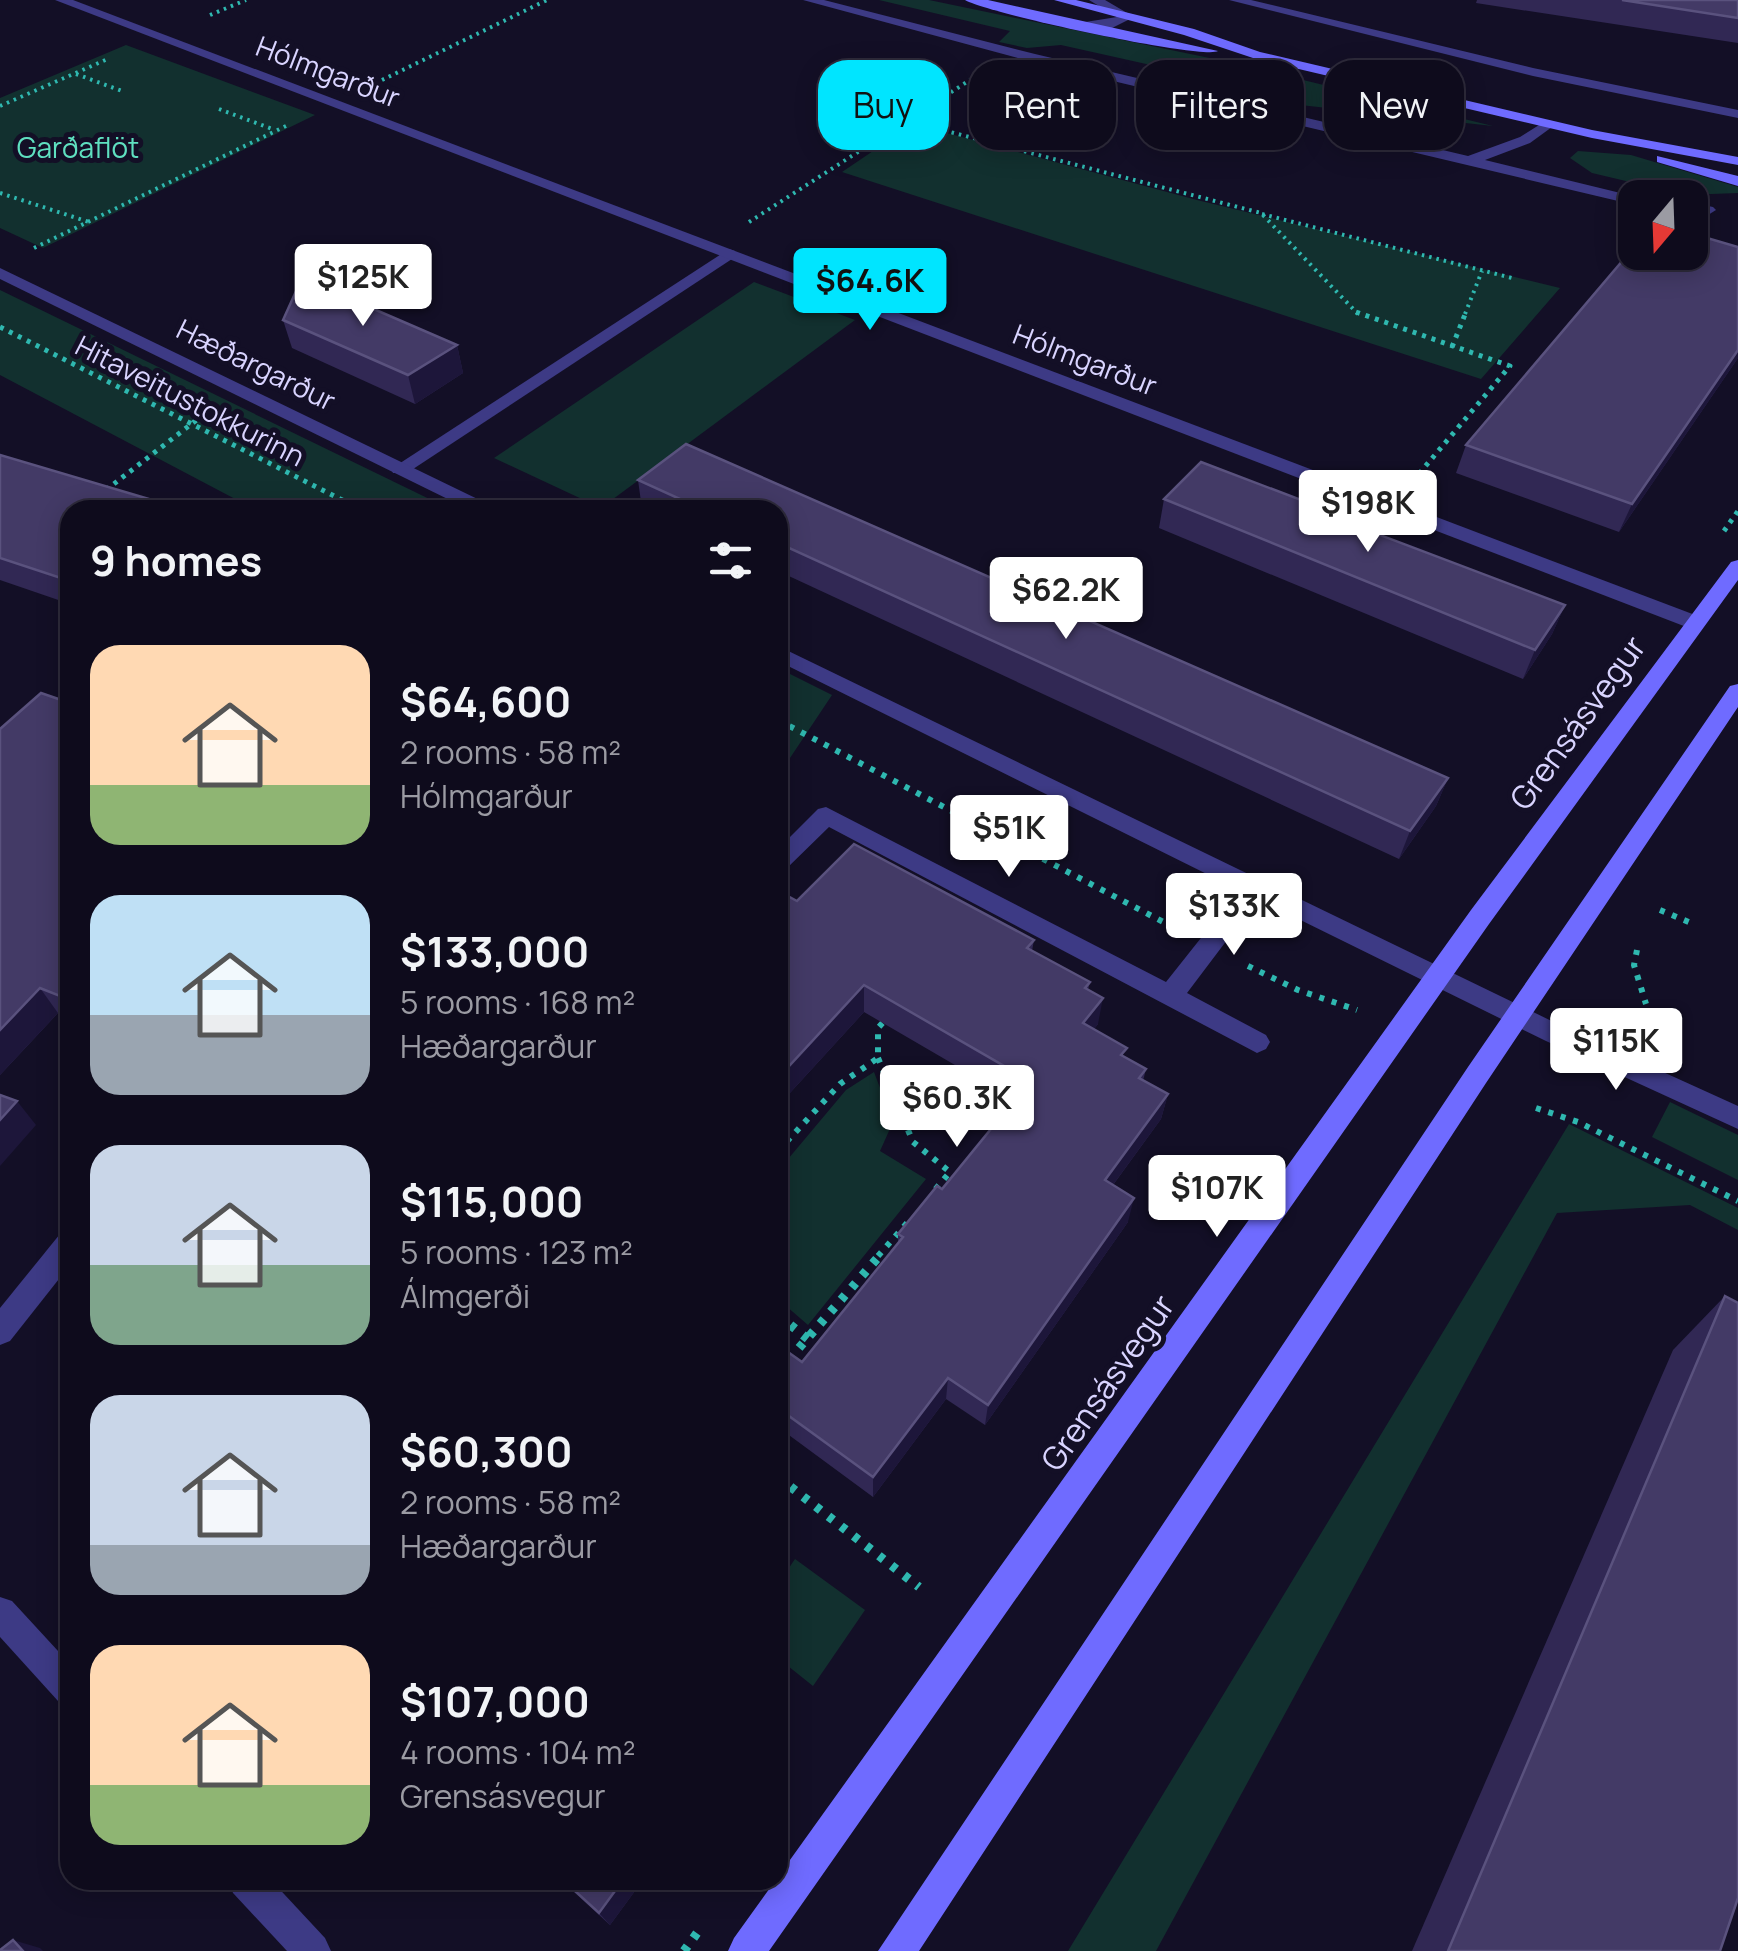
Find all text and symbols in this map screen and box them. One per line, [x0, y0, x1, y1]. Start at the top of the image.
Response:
street label: Hólmgarður [251, 26, 406, 116]
chip: Buy [818, 60, 949, 150]
chip: Rent [969, 60, 1116, 150]
chip: Filters [1136, 60, 1304, 150]
chip: New [1324, 60, 1464, 150]
park label: Garðaflöt [17, 128, 139, 166]
north arrow [1618, 180, 1708, 270]
map controls [1618, 180, 1708, 270]
pin: $125K [293, 244, 433, 329]
pin: $64.6K [789, 248, 951, 333]
text: $125K [317, 254, 409, 298]
text: $64.6K [815, 258, 925, 302]
street label: Hæðargarður [171, 309, 342, 419]
street label: Hólmgarður [1008, 314, 1163, 404]
street label: Hitaveitustokkurinn [69, 326, 312, 474]
pin: $198K [1298, 470, 1438, 555]
text: $198K [1321, 480, 1415, 524]
text: 9 homes [90, 531, 262, 589]
icon: filters [703, 533, 758, 588]
pin: $62.2K [985, 557, 1147, 642]
text: $62.2K [1012, 567, 1120, 611]
street label: Grensásvegur [1499, 626, 1655, 818]
text: $64,600 [400, 672, 571, 730]
icon: home [170, 685, 290, 805]
text: 2 rooms · 58 m² [400, 730, 621, 774]
text: Hólmgarður [400, 774, 573, 818]
pin: $51K [950, 795, 1068, 880]
text: $51K [972, 805, 1046, 849]
pin: $133K [1164, 873, 1304, 958]
text: $133K [1188, 883, 1280, 927]
text: $133,000 [400, 922, 589, 980]
icon: home [170, 935, 290, 1055]
text: 5 rooms · 168 m² [400, 980, 635, 1024]
pin: $115K [1546, 1008, 1686, 1093]
text: $115K [1572, 1018, 1660, 1062]
text: Hæðargarður [400, 1024, 597, 1068]
pin: $60.3K [876, 1065, 1038, 1150]
text: $60.3K [902, 1075, 1012, 1119]
pin: $107K [1147, 1155, 1287, 1240]
text: $107K [1171, 1165, 1263, 1209]
text: $115,000 [400, 1172, 583, 1230]
icon: home [170, 1185, 290, 1305]
text: 5 rooms · 123 m² [400, 1230, 633, 1274]
text: Álmgerði [400, 1274, 530, 1318]
street label: Grensásvegur [1030, 1286, 1184, 1479]
text: $60,300 [400, 1422, 573, 1480]
icon: home [170, 1435, 290, 1555]
text: 2 rooms · 58 m² [400, 1480, 621, 1524]
text: Hæðargarður [400, 1524, 597, 1568]
text: $107,000 [400, 1672, 590, 1730]
icon: home [170, 1685, 290, 1805]
text: 4 rooms · 104 m² [400, 1730, 636, 1774]
text: Grensásvegur [400, 1774, 606, 1818]

